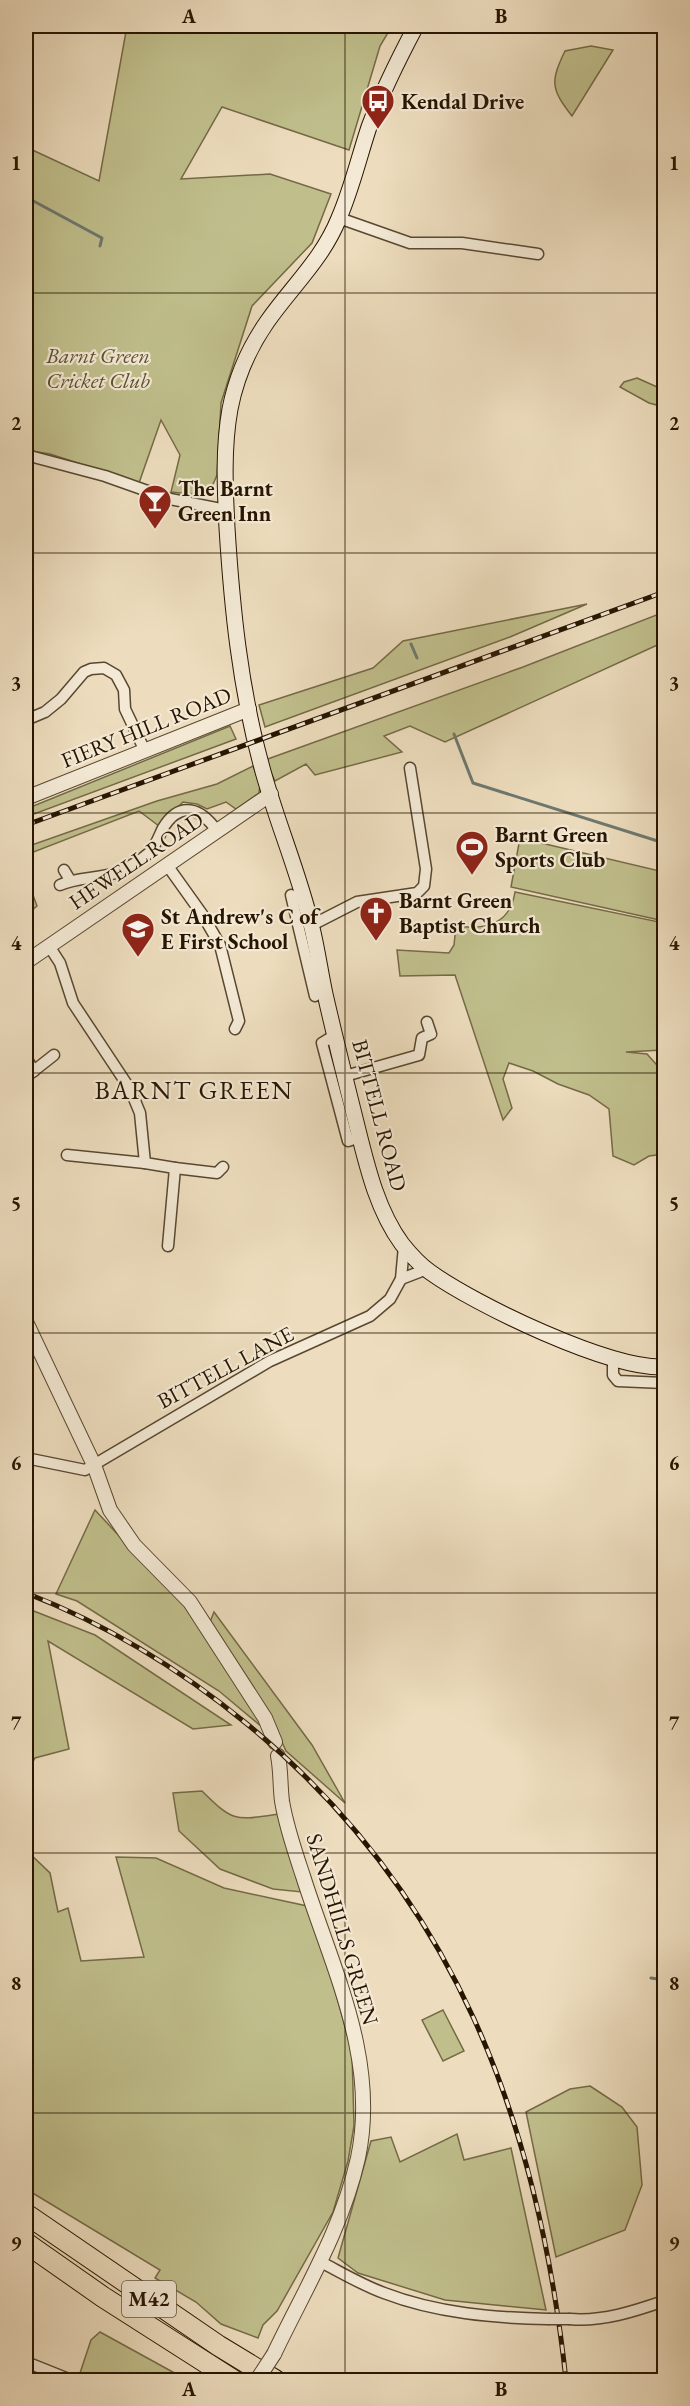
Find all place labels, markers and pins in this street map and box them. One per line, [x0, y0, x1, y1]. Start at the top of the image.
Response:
bus stop icon: Kendal Drive [360, 83, 396, 130]
place label: Kendal Drive [401, 87, 524, 116]
place label: The Barnt Green Inn [178, 474, 274, 528]
bar icon: The Barnt Green Inn [137, 483, 173, 530]
place label: Barnt Green Sports Club [495, 820, 609, 874]
sports icon: Barnt Green Sports Club [454, 829, 490, 876]
place label: Barnt Green Baptist Church [399, 886, 541, 940]
church icon: Barnt Green Baptist Church [358, 895, 394, 942]
place label: St Andrew's C of E First School [161, 902, 321, 956]
school or university icon: St Andrew's C of E First School [120, 911, 156, 958]

